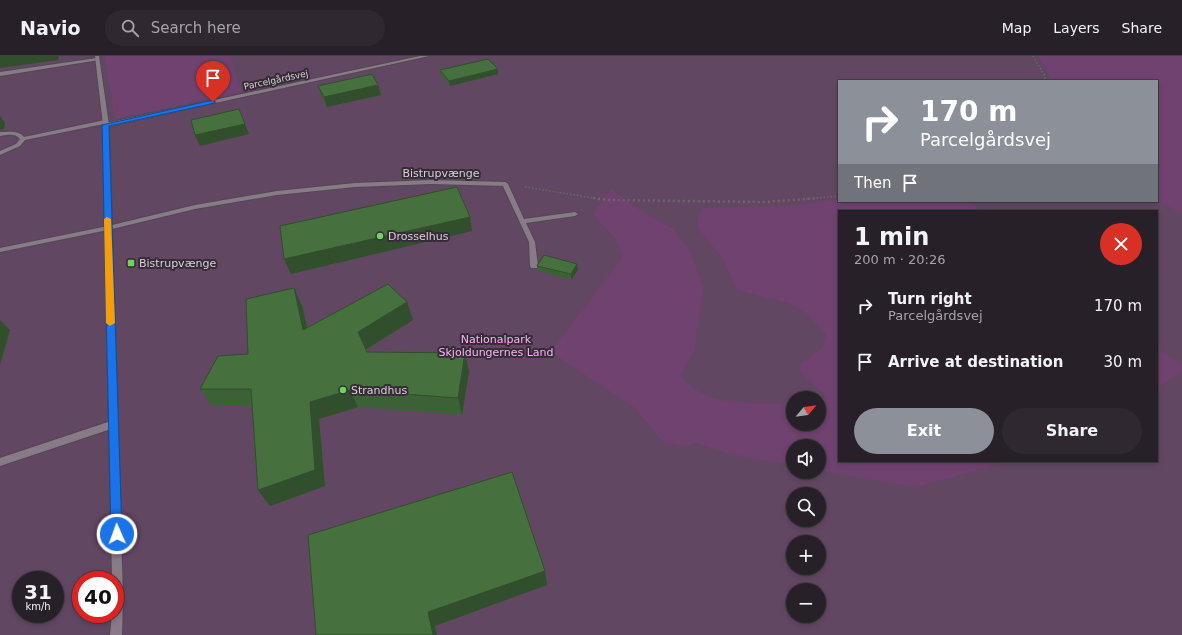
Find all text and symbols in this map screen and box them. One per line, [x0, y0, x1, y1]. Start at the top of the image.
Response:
search box [105, 10, 385, 46]
text: Navio [20, 17, 81, 39]
icon: search [119, 17, 141, 39]
text: Search here [151, 19, 241, 37]
text: Map [1002, 20, 1031, 36]
text: Layers [1053, 20, 1100, 36]
text: Share [1122, 20, 1162, 36]
pin [196, 61, 230, 102]
icon: arrive [202, 67, 224, 89]
street label: Parcelgårdsvej [243, 68, 309, 92]
text: 170 m [920, 95, 1017, 128]
icon: right [854, 96, 906, 148]
text: Parcelgårdsvej [920, 129, 1051, 150]
street label: Bistrupvænge [402, 167, 480, 180]
icon: arrive [899, 172, 921, 194]
text: Then [854, 174, 891, 192]
text: 1 min [854, 223, 929, 251]
button: close [1100, 223, 1142, 265]
place label: Drosselhus [388, 230, 449, 243]
marker: Drosselhus [375, 231, 385, 241]
text: 200 m · 20:26 [854, 252, 945, 267]
place label: Bistrupvænge [139, 257, 216, 270]
marker: Bistrupvænge [126, 258, 136, 268]
text: Turn right [888, 290, 972, 308]
icon: right [854, 295, 876, 317]
text: 170 m [1094, 297, 1142, 315]
text: Parcelgårdsvej [888, 308, 983, 323]
park label: Nationalpark Skjoldungernes Land [439, 333, 554, 359]
icon: arrive [854, 351, 876, 373]
text: Arrive at destination [888, 353, 1063, 371]
text: 30 m [1104, 353, 1142, 371]
place label: Strandhus [351, 384, 407, 397]
marker: Strandhus [338, 385, 348, 395]
north arrow [786, 391, 826, 431]
map controls [786, 391, 826, 623]
button: Exit [854, 408, 994, 454]
button: Share [1002, 408, 1142, 454]
button: sound [786, 439, 826, 479]
button: search [786, 487, 826, 527]
position arrow [96, 513, 138, 555]
button: + [786, 535, 826, 575]
speed limit sign: 40 [72, 571, 124, 623]
text: 31 [24, 580, 52, 604]
button: − [786, 583, 826, 623]
text: km/h [25, 601, 51, 612]

